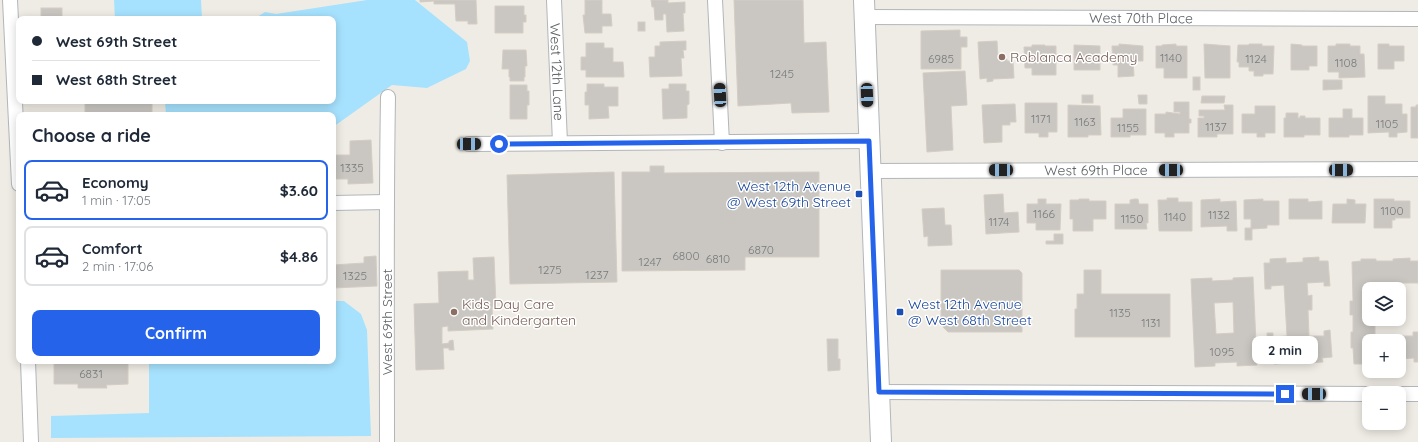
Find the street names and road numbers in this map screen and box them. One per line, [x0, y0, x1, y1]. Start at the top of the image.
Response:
street label: West 70th Place [1089, 9, 1193, 27]
street label: West 12th Lane [546, 23, 568, 121]
street label: West 69th Place [1044, 161, 1148, 179]
street label: West 69th Street [378, 269, 396, 375]

